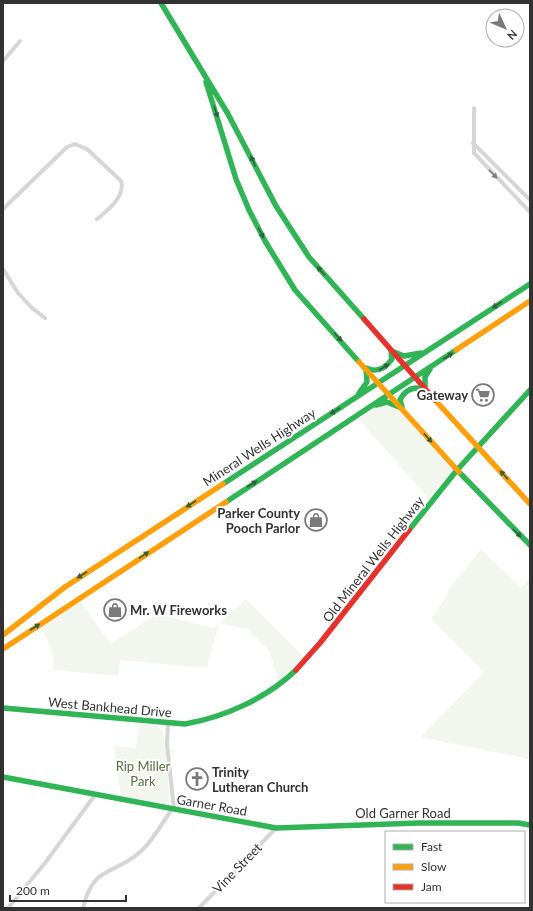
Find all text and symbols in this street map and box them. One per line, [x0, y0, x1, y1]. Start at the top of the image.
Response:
north arrow [485, 8, 525, 48]
text: N [505, 28, 520, 43]
one-way arrow [213, 106, 219, 118]
one-way arrow [250, 155, 256, 167]
one-way arrow [488, 169, 498, 179]
one-way arrow [258, 228, 264, 239]
one-way arrow [316, 266, 325, 277]
one-way arrow [492, 301, 502, 309]
one-way arrow [333, 332, 343, 342]
one-way arrow [443, 352, 453, 360]
one-way arrow [378, 363, 390, 370]
supermarket icon: Gateway [470, 382, 496, 408]
place label: Gateway [417, 387, 468, 403]
street label: Mineral Wells Highway [200, 404, 319, 489]
one-way arrow [330, 407, 341, 415]
one-way arrow [424, 433, 433, 443]
one-way arrow [500, 471, 509, 480]
one-way arrow [247, 480, 257, 488]
street label: Old Mineral Wells Highway [319, 493, 427, 625]
one-way arrow [185, 501, 197, 508]
place label: Parker County Pooch Parlor [217, 505, 300, 536]
shop icon: Parker County Pooch Parlor [303, 507, 329, 533]
one-way arrow [512, 528, 522, 538]
one-way arrow [138, 552, 150, 559]
one-way arrow [76, 572, 88, 579]
shop icon: Mr. W Fireworks [102, 597, 128, 623]
place label: Mr. W Fireworks [130, 602, 227, 618]
one-way arrow [30, 623, 41, 631]
street label: West Bankhead Drive [48, 694, 173, 720]
park label: Rip Miller Park [116, 758, 171, 789]
place label: Trinity Lutheran Church [212, 764, 308, 795]
church icon: Trinity Lutheran Church [184, 766, 210, 792]
street label: Garner Road [175, 791, 249, 819]
street label: Old Garner Road [355, 805, 451, 821]
legend [385, 831, 525, 903]
street label: Vine Street [209, 839, 265, 896]
text: Fast [421, 839, 443, 854]
text: Slow [421, 859, 447, 874]
scale bar [10, 877, 126, 903]
text: Jam [421, 879, 442, 894]
text: 200 m [16, 883, 50, 898]

